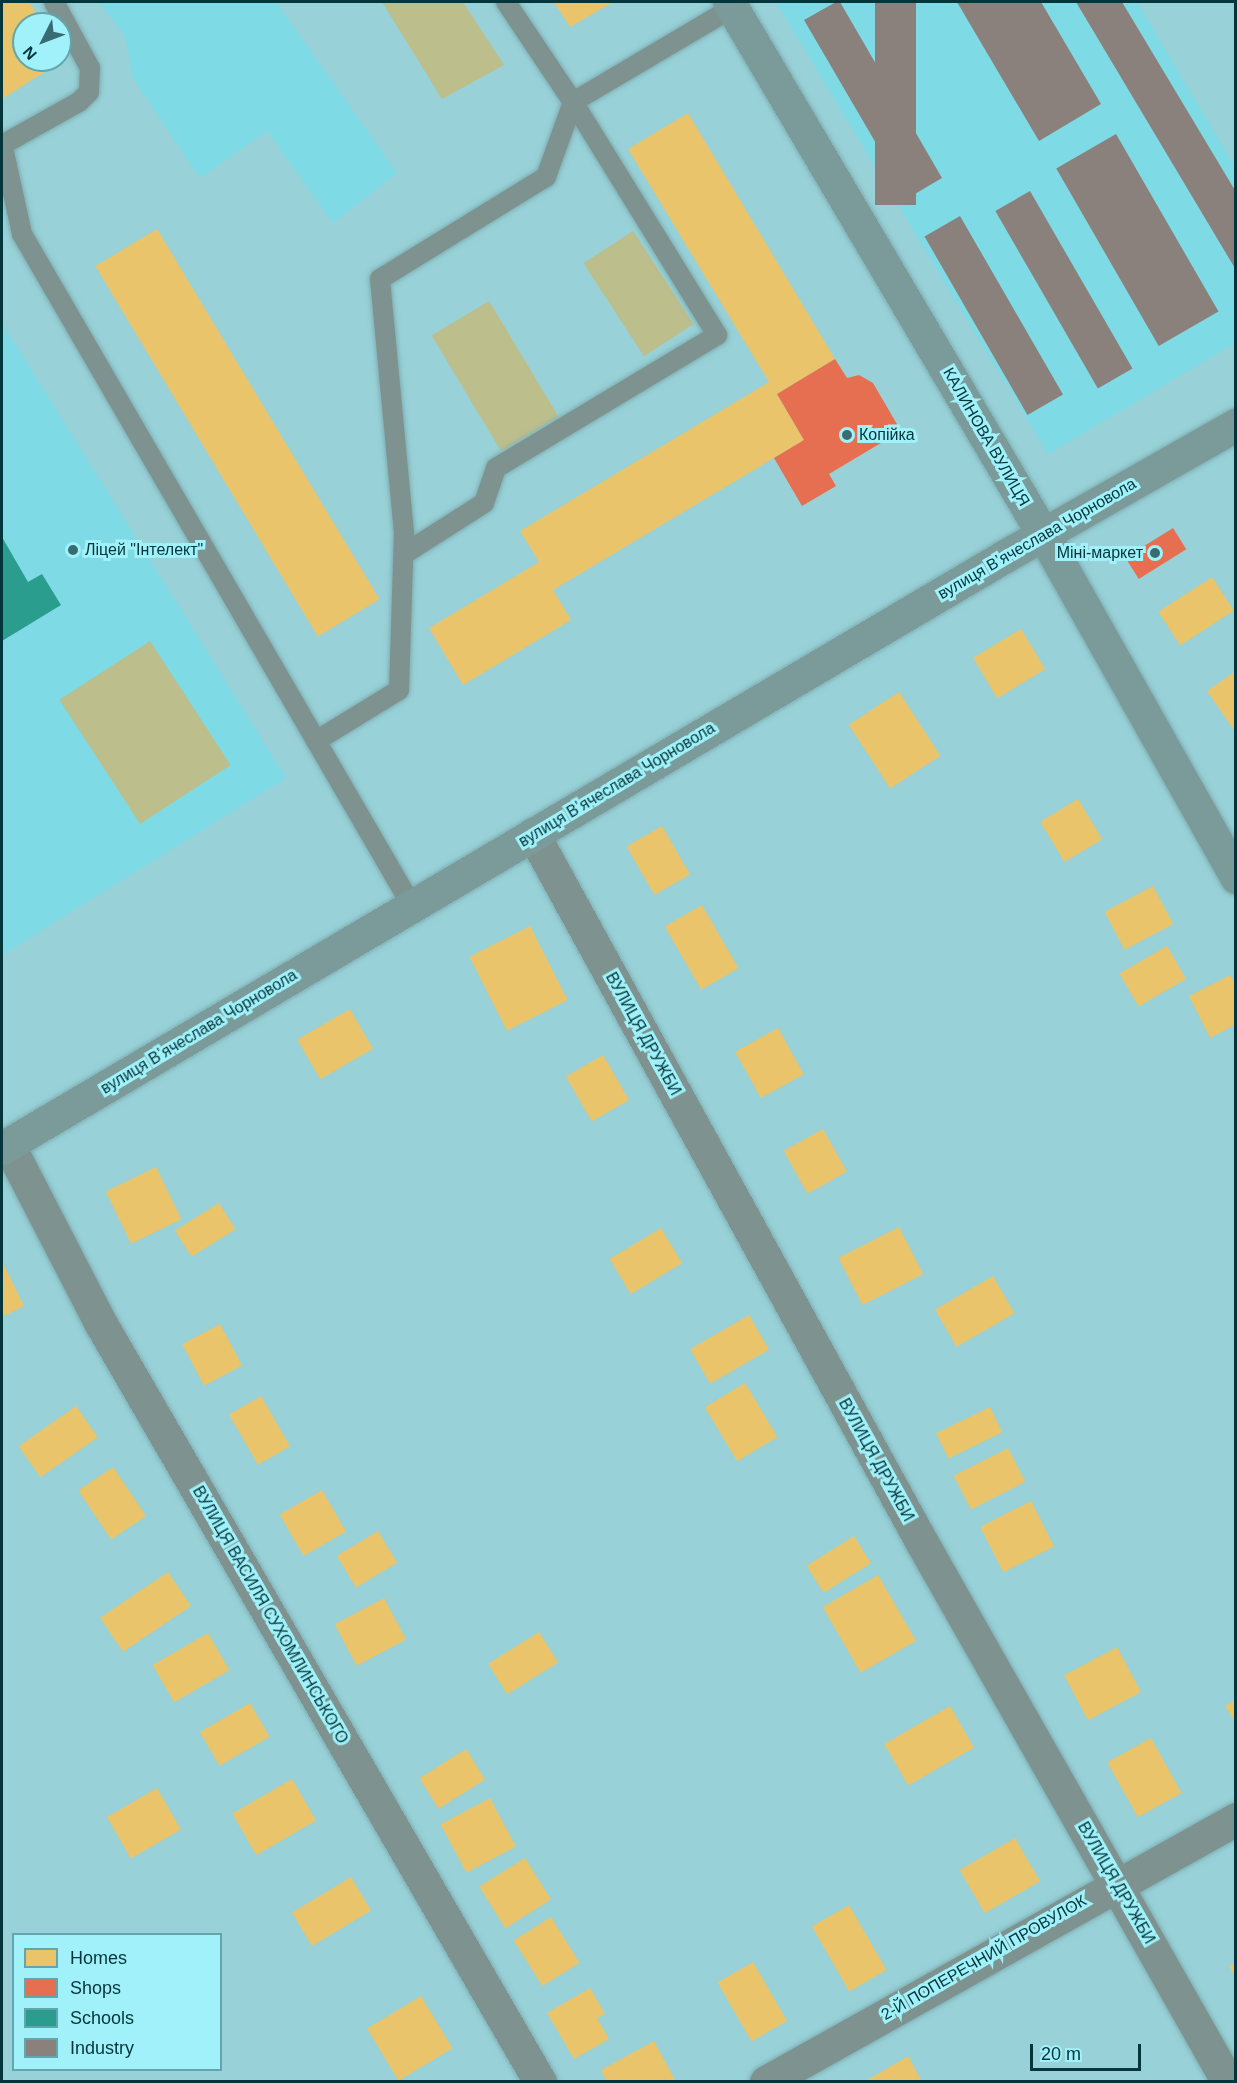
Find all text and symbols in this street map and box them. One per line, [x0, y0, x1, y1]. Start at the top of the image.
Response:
north arrow [12, 12, 72, 72]
text: N [20, 43, 40, 63]
street label: КАЛИНОВА ВУЛИЦЯ [938, 364, 1034, 510]
place label: Копійка [859, 425, 915, 445]
marker: Копійка [840, 428, 854, 442]
street label: вулиця Вʼячеслава Чорновола [934, 474, 1140, 604]
place label: Ліцей "Інтелект" [85, 540, 203, 560]
marker: Ліцей "Інтелект" [66, 543, 80, 557]
place label: Міні-маркет [1057, 543, 1143, 563]
marker: Міні-маркет [1148, 546, 1162, 560]
street label: вулиця Вʼячеслава Чорновола [515, 719, 719, 851]
street label: вулиця Вʼячеслава Чорновола [97, 966, 301, 1098]
street label: ВУЛИЦЯ ДРУЖБИ [601, 969, 685, 1099]
street label: ВУЛИЦЯ ДРУЖБИ [834, 1395, 918, 1525]
street label: ВУЛИЦЯ ВАСИЛЯ СУХОМЛИНСЬКОГО [188, 1483, 352, 1747]
street label: ВУЛИЦЯ ДРУЖБИ [1073, 1819, 1159, 1947]
street label: 2-Й ПОПЕРЕЧНИЙ ПРОВУЛОК [878, 1891, 1090, 2025]
legend [12, 1933, 222, 2071]
text: Homes [70, 1948, 127, 1968]
text: Shops [70, 1978, 121, 1998]
text: Schools [70, 2008, 134, 2028]
scale bar [1033, 2032, 1144, 2070]
text: Industry [70, 2038, 134, 2058]
text: 20 m [1041, 2044, 1081, 2064]

